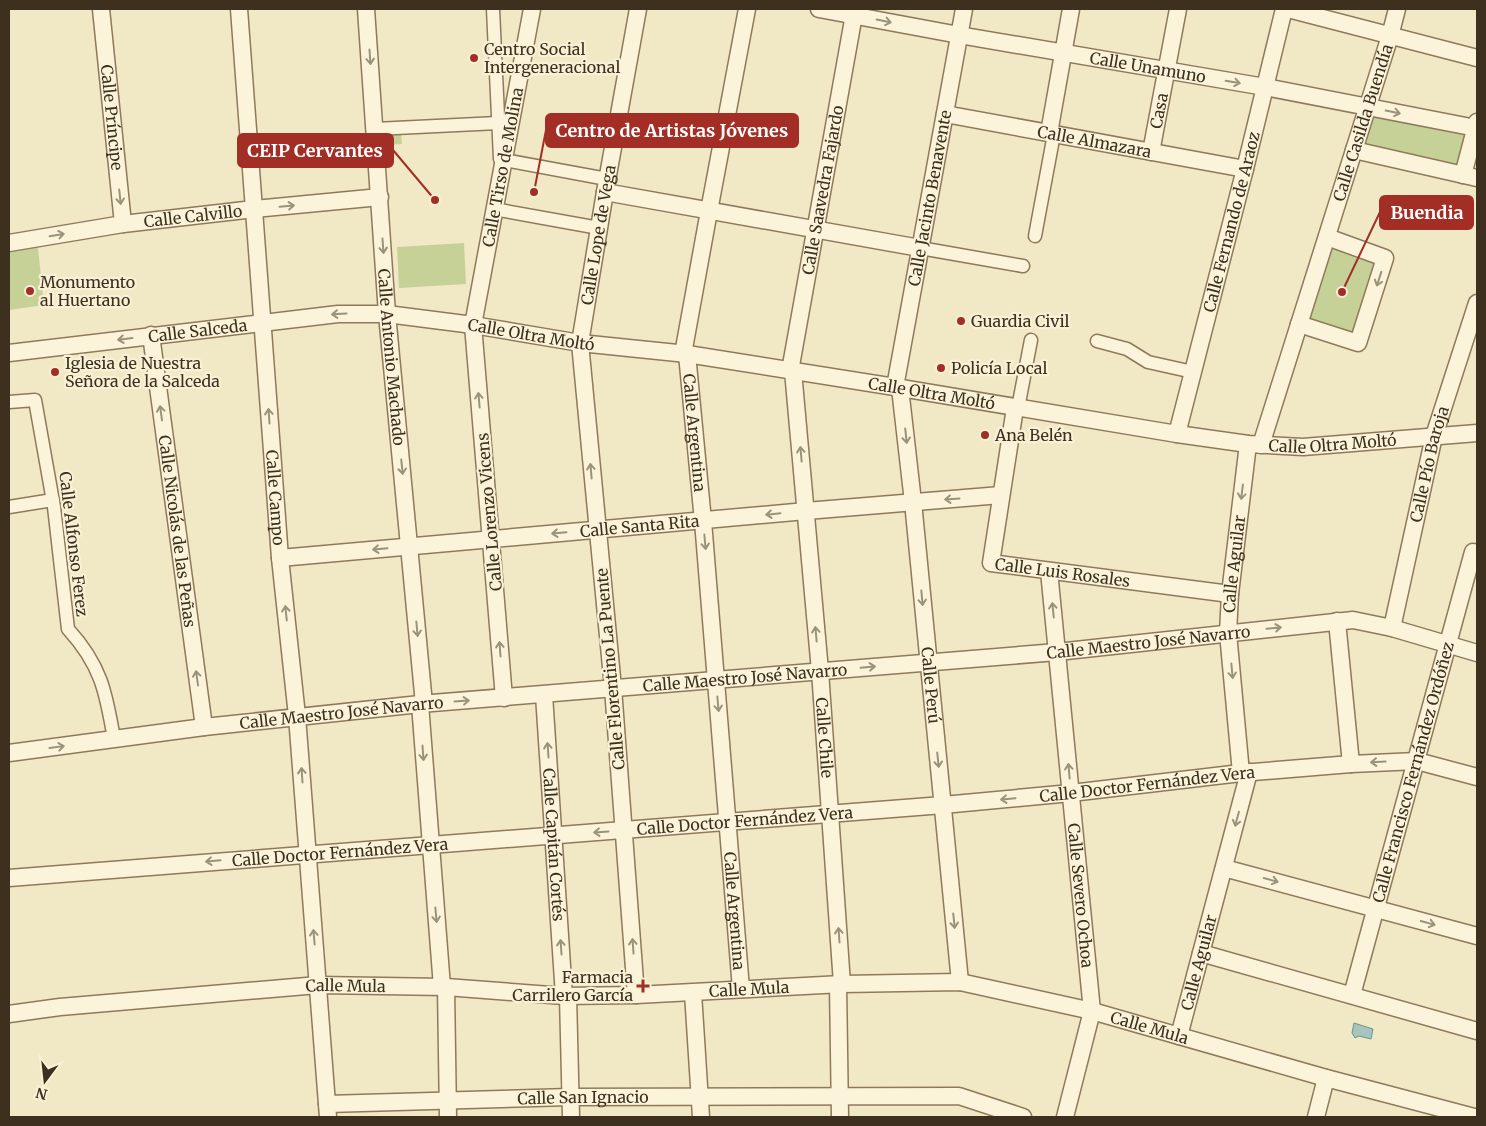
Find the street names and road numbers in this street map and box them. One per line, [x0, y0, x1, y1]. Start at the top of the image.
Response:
street label: Calle Casilda Buendía [1329, 41, 1397, 204]
street label: Calle Unamuno [1088, 47, 1208, 87]
street label: Calle Príncipe [97, 64, 127, 171]
street label: Calle Tirso de Molina [478, 85, 527, 248]
street label: Casa [1146, 91, 1172, 130]
street label: Calle Saavedra Fajardo [798, 104, 848, 276]
street label: Calle Jacinto Benavente [904, 108, 955, 288]
street label: Calle Almazara [1036, 121, 1154, 162]
street label: Calle Fernando de Araoz [1199, 129, 1264, 314]
street label: Calle Lope de Vega [576, 163, 620, 306]
street label: Calle Calvillo [143, 200, 243, 232]
street label: Calle Antonio Machado [374, 268, 409, 447]
street label: Calle Oltra Moltó [466, 314, 596, 354]
street label: Calle Salceda [147, 315, 249, 346]
street label: Calle Argentina [679, 373, 710, 493]
street label: Calle Oltra Moltó [867, 373, 997, 414]
street label: Calle Pío Baroja [1405, 403, 1453, 524]
street label: Calle Oltra Moltó [1268, 430, 1397, 457]
street label: Calle Lorenzo Vicens [472, 432, 506, 592]
street label: Calle Nicolás de las Peñas [155, 434, 200, 629]
street label: Calle Campo [262, 449, 289, 546]
street label: Calle Alfonso Ferez [55, 470, 93, 618]
street label: Calle Santa Rita [579, 511, 701, 541]
street label: Calle Aguilar [1219, 514, 1249, 613]
street label: Calle Luis Rosales [994, 554, 1132, 591]
street label: Calle Florentino La Puente [591, 567, 629, 771]
street label: Calle Maestro José Navarro [1046, 621, 1251, 663]
street label: Calle Francisco Fernández Ordóñez [1368, 639, 1458, 905]
street label: Calle Perú [917, 646, 945, 725]
street label: Calle Maestro José Navarro [642, 659, 848, 696]
street label: Calle Maestro José Navarro [239, 692, 444, 733]
street label: Calle Chile [812, 697, 837, 779]
street label: Calle Doctor Fernández Vera [1038, 762, 1256, 806]
street label: Calle Capitán Cortés [539, 767, 569, 922]
street label: Calle Doctor Fernández Vera [636, 802, 854, 839]
street label: Calle Severo Ochoa [1064, 822, 1098, 969]
street label: Calle Doctor Fernández Vera [231, 834, 449, 871]
street label: Calle Argentina [720, 851, 749, 971]
street label: Calle Aguilar [1176, 913, 1221, 1013]
street label: Calle Mula [305, 975, 386, 996]
street label: Calle Mula [708, 977, 790, 1001]
street label: Calle Mula [1108, 1007, 1191, 1048]
street label: Calle San Ignacio [517, 1087, 649, 1109]

